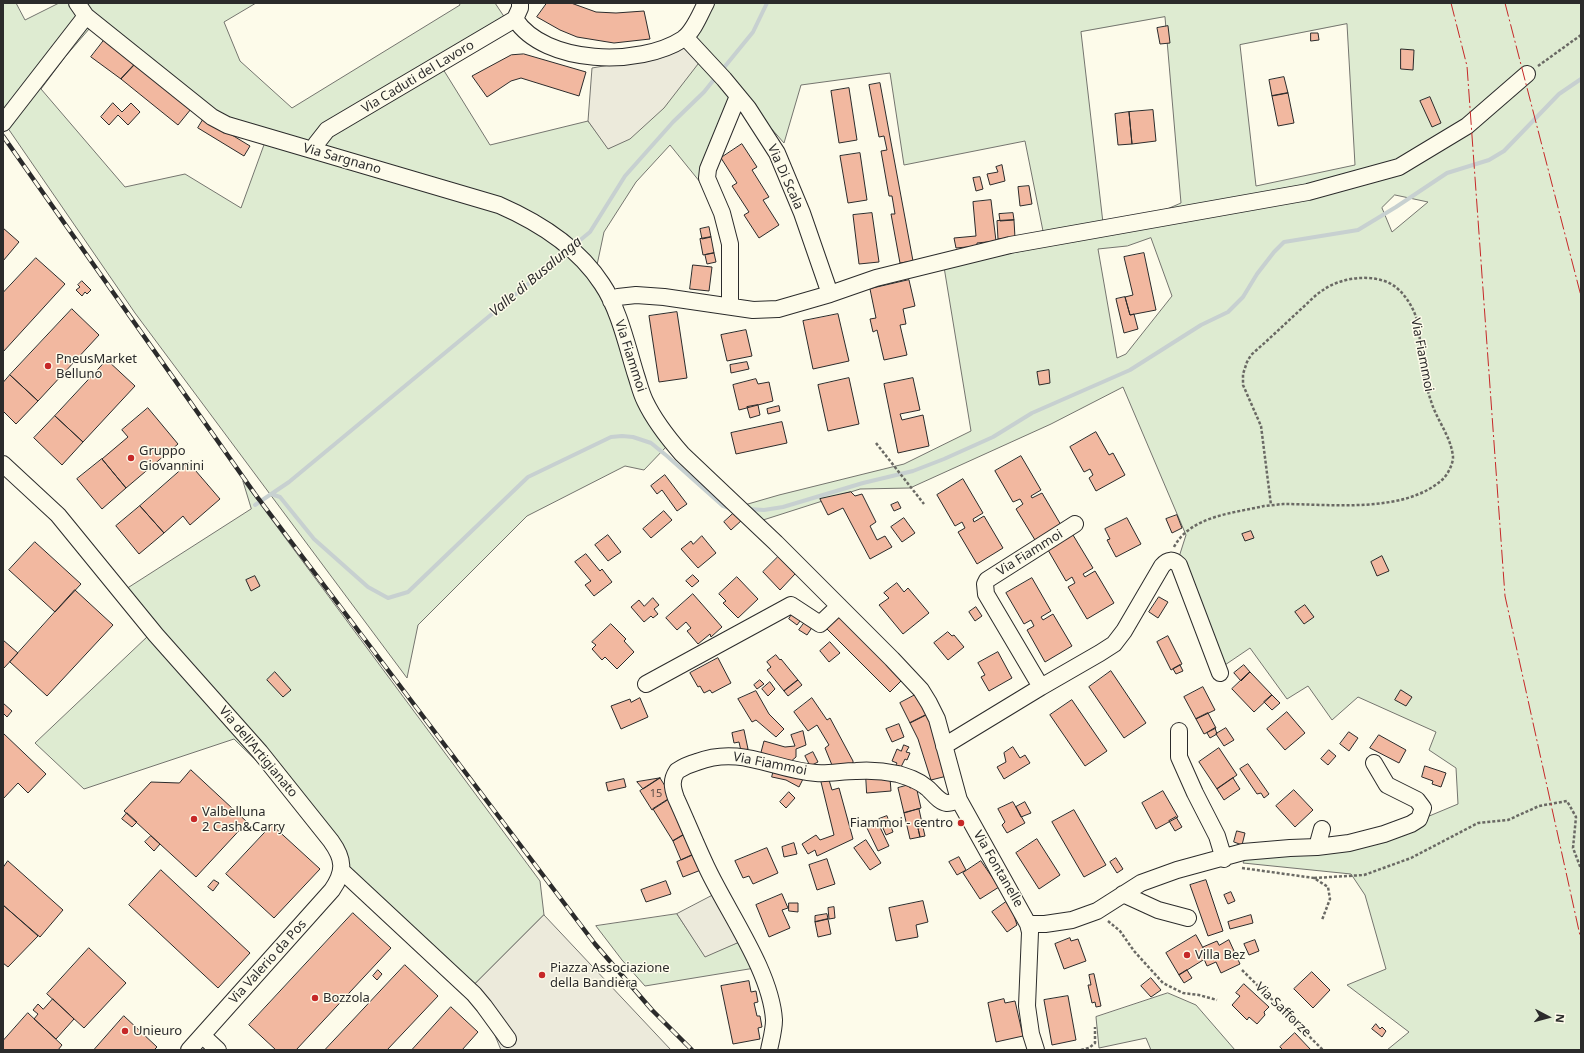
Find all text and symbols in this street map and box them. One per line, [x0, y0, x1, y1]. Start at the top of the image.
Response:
street label: Via Caduti del Lavoro [359, 37, 477, 117]
street label: Via Sargnano [301, 140, 383, 178]
street label: Via Di Scala [764, 142, 806, 212]
water label: Valle di Busalunga [487, 234, 585, 320]
street label: Via Fiammoi [1407, 317, 1437, 393]
street label: Via Fiammoi [611, 318, 649, 394]
place label: PneusMarket Belluno [56, 351, 137, 382]
marker: PneusMarket Belluno [43, 361, 53, 371]
place label: Gruppo Giovannini [139, 443, 204, 474]
marker: Gruppo Giovannini [126, 453, 136, 463]
street label: Via Fiammoi [994, 527, 1066, 579]
street label: Via dell'Artigianato [215, 703, 301, 801]
street label: Via Fiammoi [732, 749, 808, 779]
house number: 15 [650, 787, 662, 801]
place label: Valbelluna 2 Cash&Carry [202, 804, 285, 835]
marker: Valbelluna 2 Cash&Carry [189, 814, 199, 824]
place label: Fiammoi - centro [850, 815, 953, 831]
marker: Fiammoi - centro [956, 818, 966, 828]
street label: Via Fontanelle [970, 828, 1026, 910]
street label: Via Valerio da Pos [226, 917, 310, 1007]
place label: Villa Bez [1195, 947, 1245, 963]
marker: Villa Bez [1182, 950, 1192, 960]
place label: Piazza Associazione della Bandiera [550, 960, 670, 991]
marker: Piazza Associazione della Bandiera [537, 970, 547, 980]
street label: Via Safforze [1252, 979, 1314, 1041]
place label: Bozzola [323, 990, 370, 1006]
marker: Bozzola [310, 993, 320, 1003]
north arrow [1528, 997, 1568, 1037]
text: N [1553, 1013, 1568, 1024]
place label: Unieuro [133, 1023, 182, 1039]
marker: Unieuro [120, 1026, 130, 1036]

